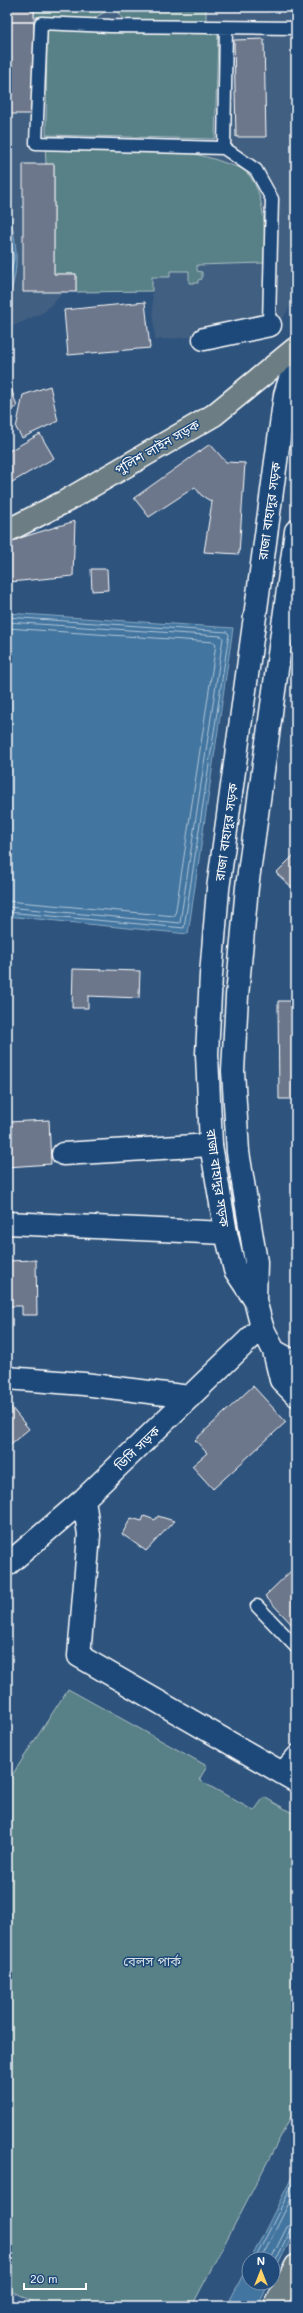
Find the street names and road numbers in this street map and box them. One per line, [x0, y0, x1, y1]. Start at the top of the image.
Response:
street label: পুলিশ লাইন সড়ক [111, 415, 203, 479]
street label: রাজা বাহাদুর সড়ক [253, 460, 284, 562]
street label: রাজা বাহাদুর সড়ক [210, 781, 241, 883]
street label: রাজা বাহাদুর সড়ক [203, 1127, 234, 1228]
street label: ডিসি সড়ক [110, 1422, 163, 1474]

